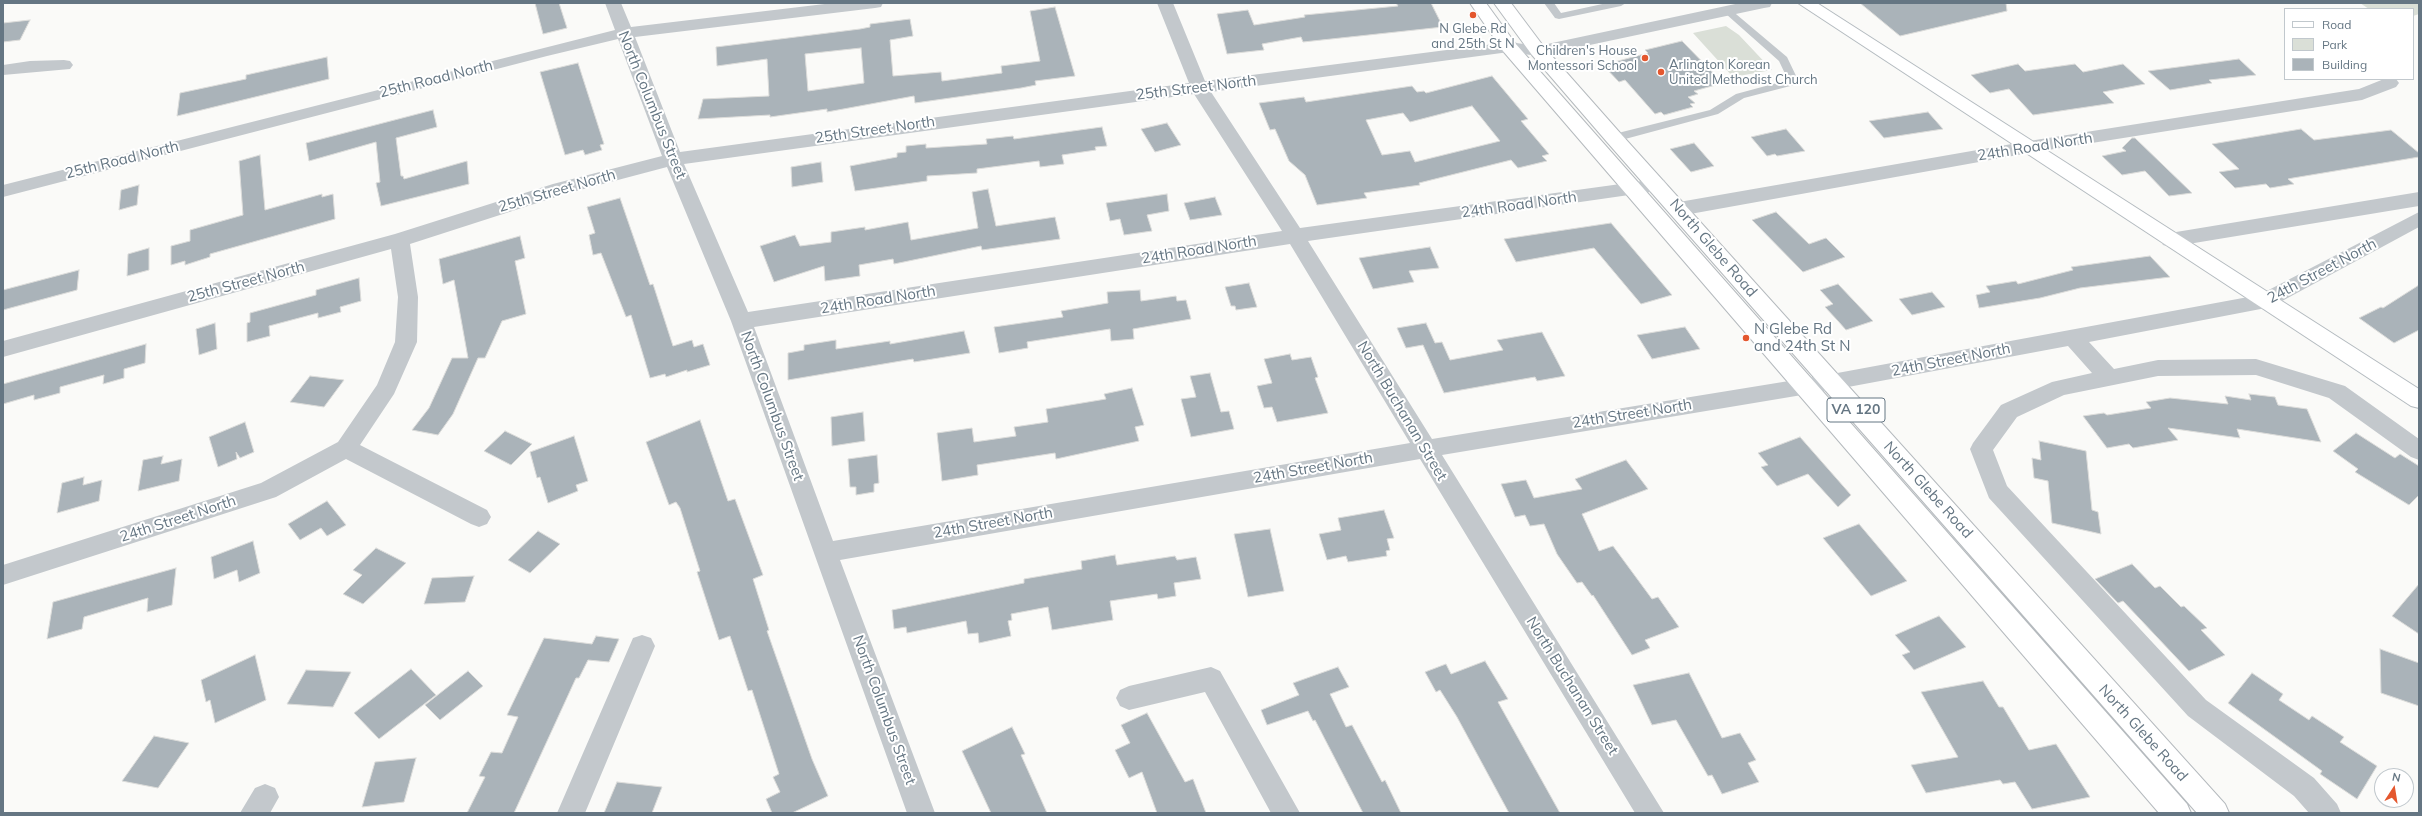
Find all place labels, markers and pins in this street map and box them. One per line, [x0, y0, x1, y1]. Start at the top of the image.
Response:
marker: N Glebe Rd and 25th St N [1468, 10, 1478, 20]
place label: N Glebe Rd and 25th St N [1431, 21, 1515, 52]
place label: Children's House Montessori School [1528, 43, 1637, 74]
marker: Children's House Montessori School [1640, 53, 1650, 63]
place label: Arlington Korean United Methodist Church [1669, 57, 1818, 88]
marker: Arlington Korean United Methodist Church [1656, 67, 1666, 77]
place label: N Glebe Rd and 24th St N [1754, 320, 1850, 355]
marker: N Glebe Rd and 24th St N [1741, 333, 1751, 343]

